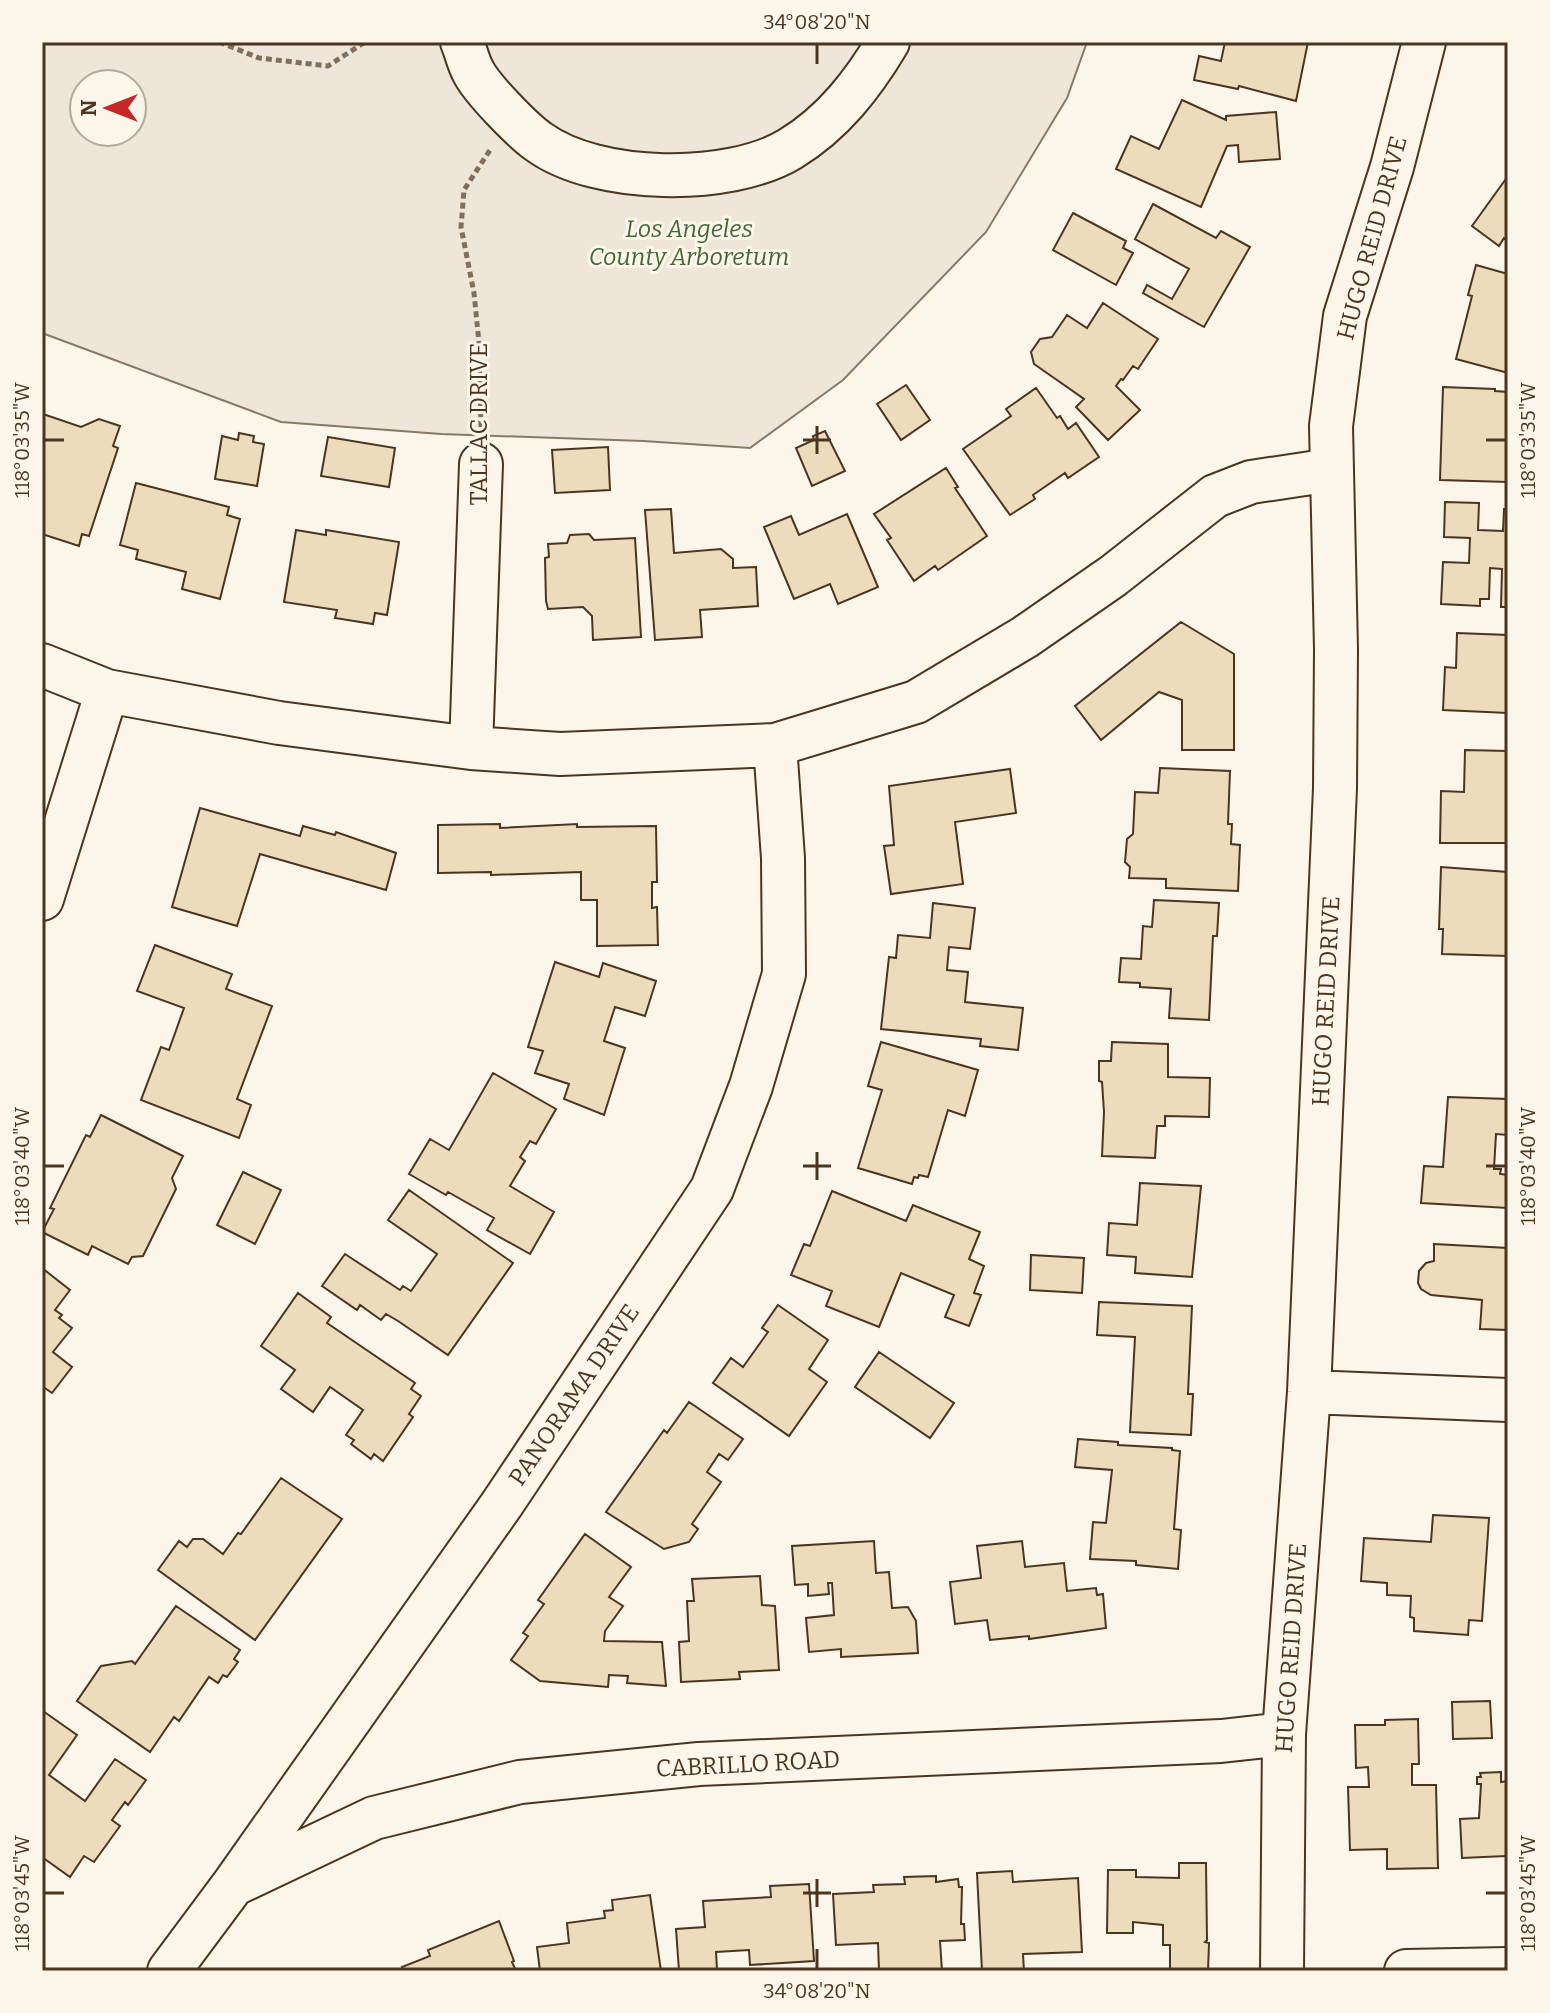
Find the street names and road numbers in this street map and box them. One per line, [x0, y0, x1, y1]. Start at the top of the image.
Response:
street label: HUGO REID DRIVE [1331, 133, 1413, 343]
street label: TALLAC DRIVE [465, 342, 493, 506]
street label: HUGO REID DRIVE [1307, 895, 1345, 1107]
street label: PANORAMA DRIVE [503, 1299, 645, 1491]
street label: HUGO REID DRIVE [1270, 1542, 1312, 1754]
street label: CABRILLO ROAD [655, 1745, 841, 1783]

